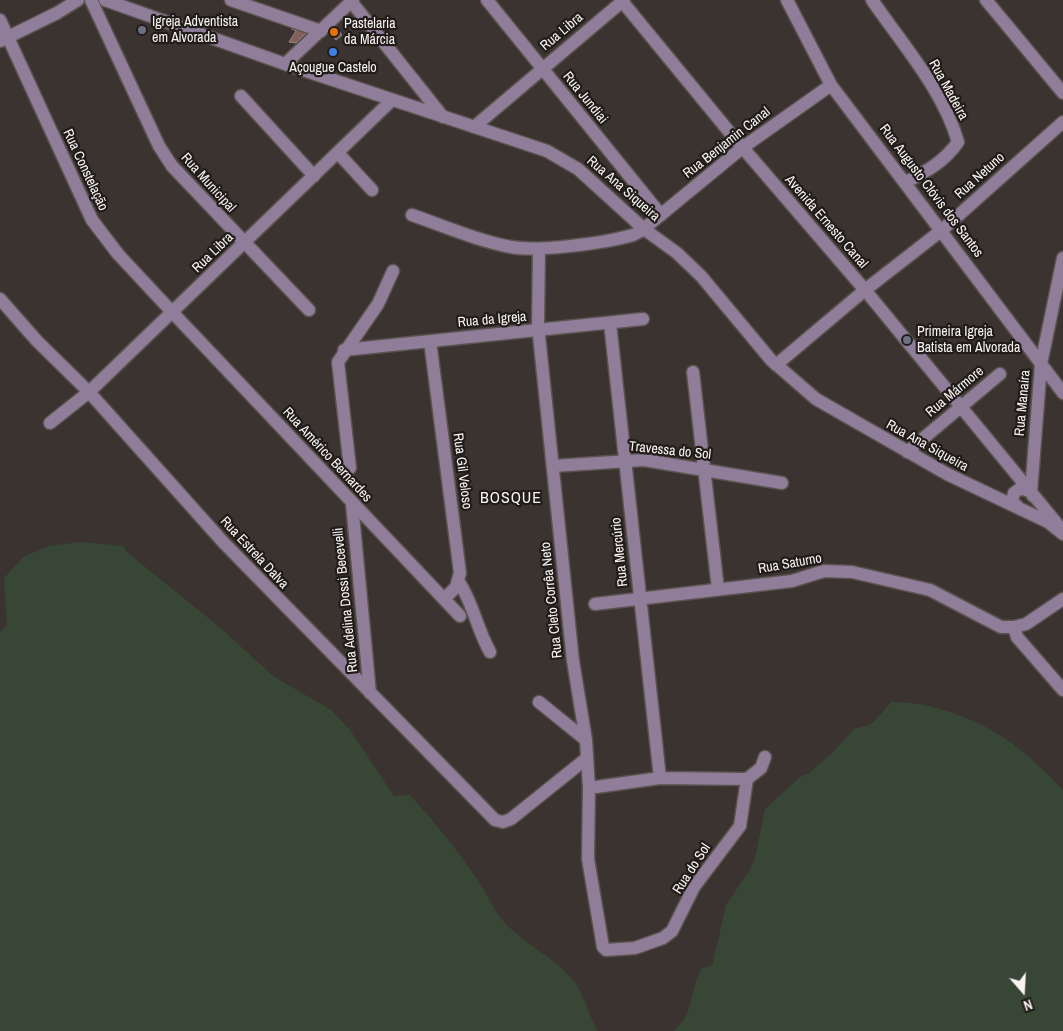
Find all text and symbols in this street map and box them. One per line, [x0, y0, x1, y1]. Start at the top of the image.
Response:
street label: Rua Libra [537, 9, 587, 55]
place label: Igreja Adventista em Alvorada [152, 14, 238, 46]
place label: Pastelaria da Márcia [344, 16, 396, 48]
marker: Igreja Adventista em Alvorada [136, 24, 148, 36]
marker: Pastelaria da Márcia [328, 26, 340, 38]
marker: Açougue Castelo [327, 46, 339, 58]
street label: Rua Madeira [925, 57, 971, 123]
place label: Açougue Castelo [289, 60, 377, 76]
street label: Rua Jundiai [559, 69, 611, 127]
street label: Rua Benjamin Canal [680, 104, 774, 182]
street label: Rua Augusto Clóvis dos Santos [876, 121, 986, 261]
street label: Rua Constelação [59, 127, 111, 213]
street label: Rua Netuno [952, 149, 1008, 203]
street label: Rua Municipal [177, 150, 239, 216]
street label: Rua Ana Siqueira [583, 153, 663, 225]
street label: Avenida Ernesto Canal [781, 172, 871, 272]
street label: Rua Libra [189, 229, 237, 277]
street label: Rua da Igreja [457, 309, 527, 331]
place label: Primeira Igreja Batista em Alvorada [917, 324, 1020, 357]
marker: Primeira Igreja Batista em Alvorada [901, 334, 913, 346]
street label: Rua Mármore [923, 363, 987, 421]
street label: Rua Manaíra [1012, 369, 1034, 437]
street label: Rua Américo Bernardes [279, 404, 375, 506]
street label: Rua Ana Siqueira [883, 417, 971, 475]
street label: Rua Gil Veloso [449, 432, 475, 510]
street label: Travessa do Sol [628, 438, 712, 464]
district label: BOSQUE [479, 489, 543, 509]
street label: Rua Estrela Dalva [216, 513, 292, 593]
street label: Rua Mercúrio [608, 517, 632, 587]
street label: Rua Adelina Dossi Becevelli [330, 527, 362, 673]
street label: Rua Cleto Corrêa Neto [538, 541, 566, 659]
street label: Rua Saturno [757, 550, 823, 578]
street label: Rua do Sol [669, 841, 715, 897]
north arrow [998, 966, 1048, 1016]
text: N [1021, 995, 1035, 1015]

